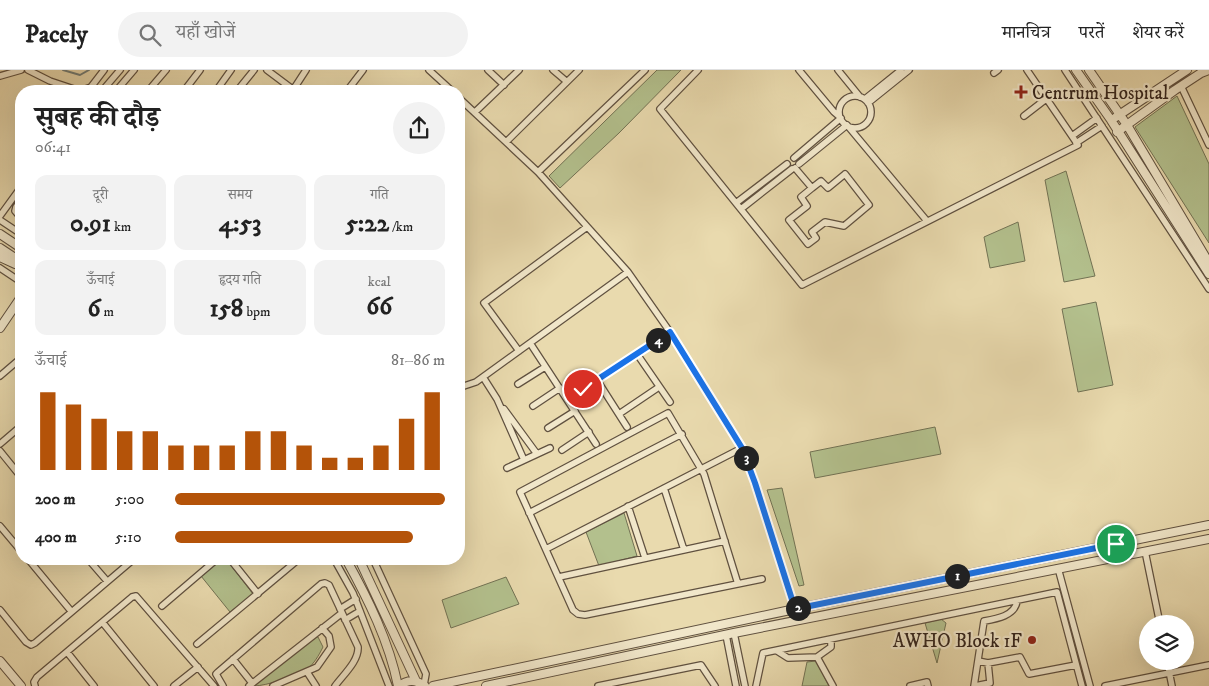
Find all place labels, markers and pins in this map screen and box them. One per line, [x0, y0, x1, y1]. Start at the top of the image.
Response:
place label: Centrum Hospital [1032, 82, 1169, 105]
marker: Centrum Hospital [1014, 85, 1028, 99]
pin: 4 [646, 328, 670, 352]
pin [562, 368, 604, 410]
pin: 3 [734, 446, 758, 470]
pin [1095, 523, 1137, 565]
pin: 1 [944, 564, 970, 588]
pin: 2 [786, 596, 810, 620]
place label: AWHO Block 1F [893, 630, 1022, 653]
marker: AWHO Block 1F [1026, 634, 1038, 646]

